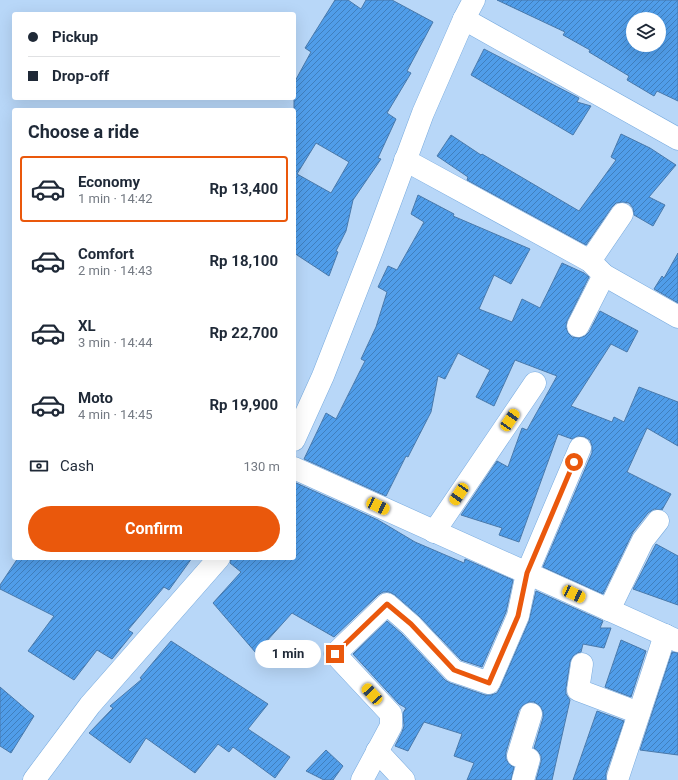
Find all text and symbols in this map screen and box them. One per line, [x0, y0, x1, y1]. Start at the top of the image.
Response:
map controls [626, 12, 666, 52]
button: layers [626, 12, 666, 52]
text: Pickup [52, 28, 98, 46]
text: Drop-off [52, 67, 109, 85]
text: Choose a ride [28, 121, 139, 142]
icon: car [30, 171, 66, 207]
text: Economy [78, 173, 140, 191]
text: Rp 13,400 [210, 180, 278, 198]
text: 1 min · 14:42 [78, 191, 153, 206]
icon: car [30, 243, 66, 279]
text: Comfort [78, 245, 134, 263]
text: Rp 18,100 [210, 252, 278, 270]
text: 2 min · 14:43 [78, 263, 153, 278]
icon: car [30, 315, 66, 351]
text: XL [78, 317, 96, 335]
text: Rp 22,700 [210, 324, 278, 342]
text: 3 min · 14:44 [78, 335, 153, 350]
icon: car [30, 387, 66, 423]
text: Moto [78, 389, 113, 407]
text: Rp 19,900 [210, 396, 278, 414]
text: 4 min · 14:45 [78, 407, 153, 422]
car [498, 407, 522, 433]
route start [565, 453, 583, 471]
icon: cash [28, 455, 50, 477]
text: Cash [60, 457, 94, 475]
text: 130 m [243, 459, 280, 474]
car [447, 481, 471, 507]
car [365, 495, 391, 517]
button: Confirm [28, 506, 280, 552]
car [561, 583, 587, 605]
callout: 1 min [255, 640, 321, 668]
route end [326, 645, 344, 663]
text: 1 min [272, 646, 304, 661]
car [359, 681, 385, 707]

